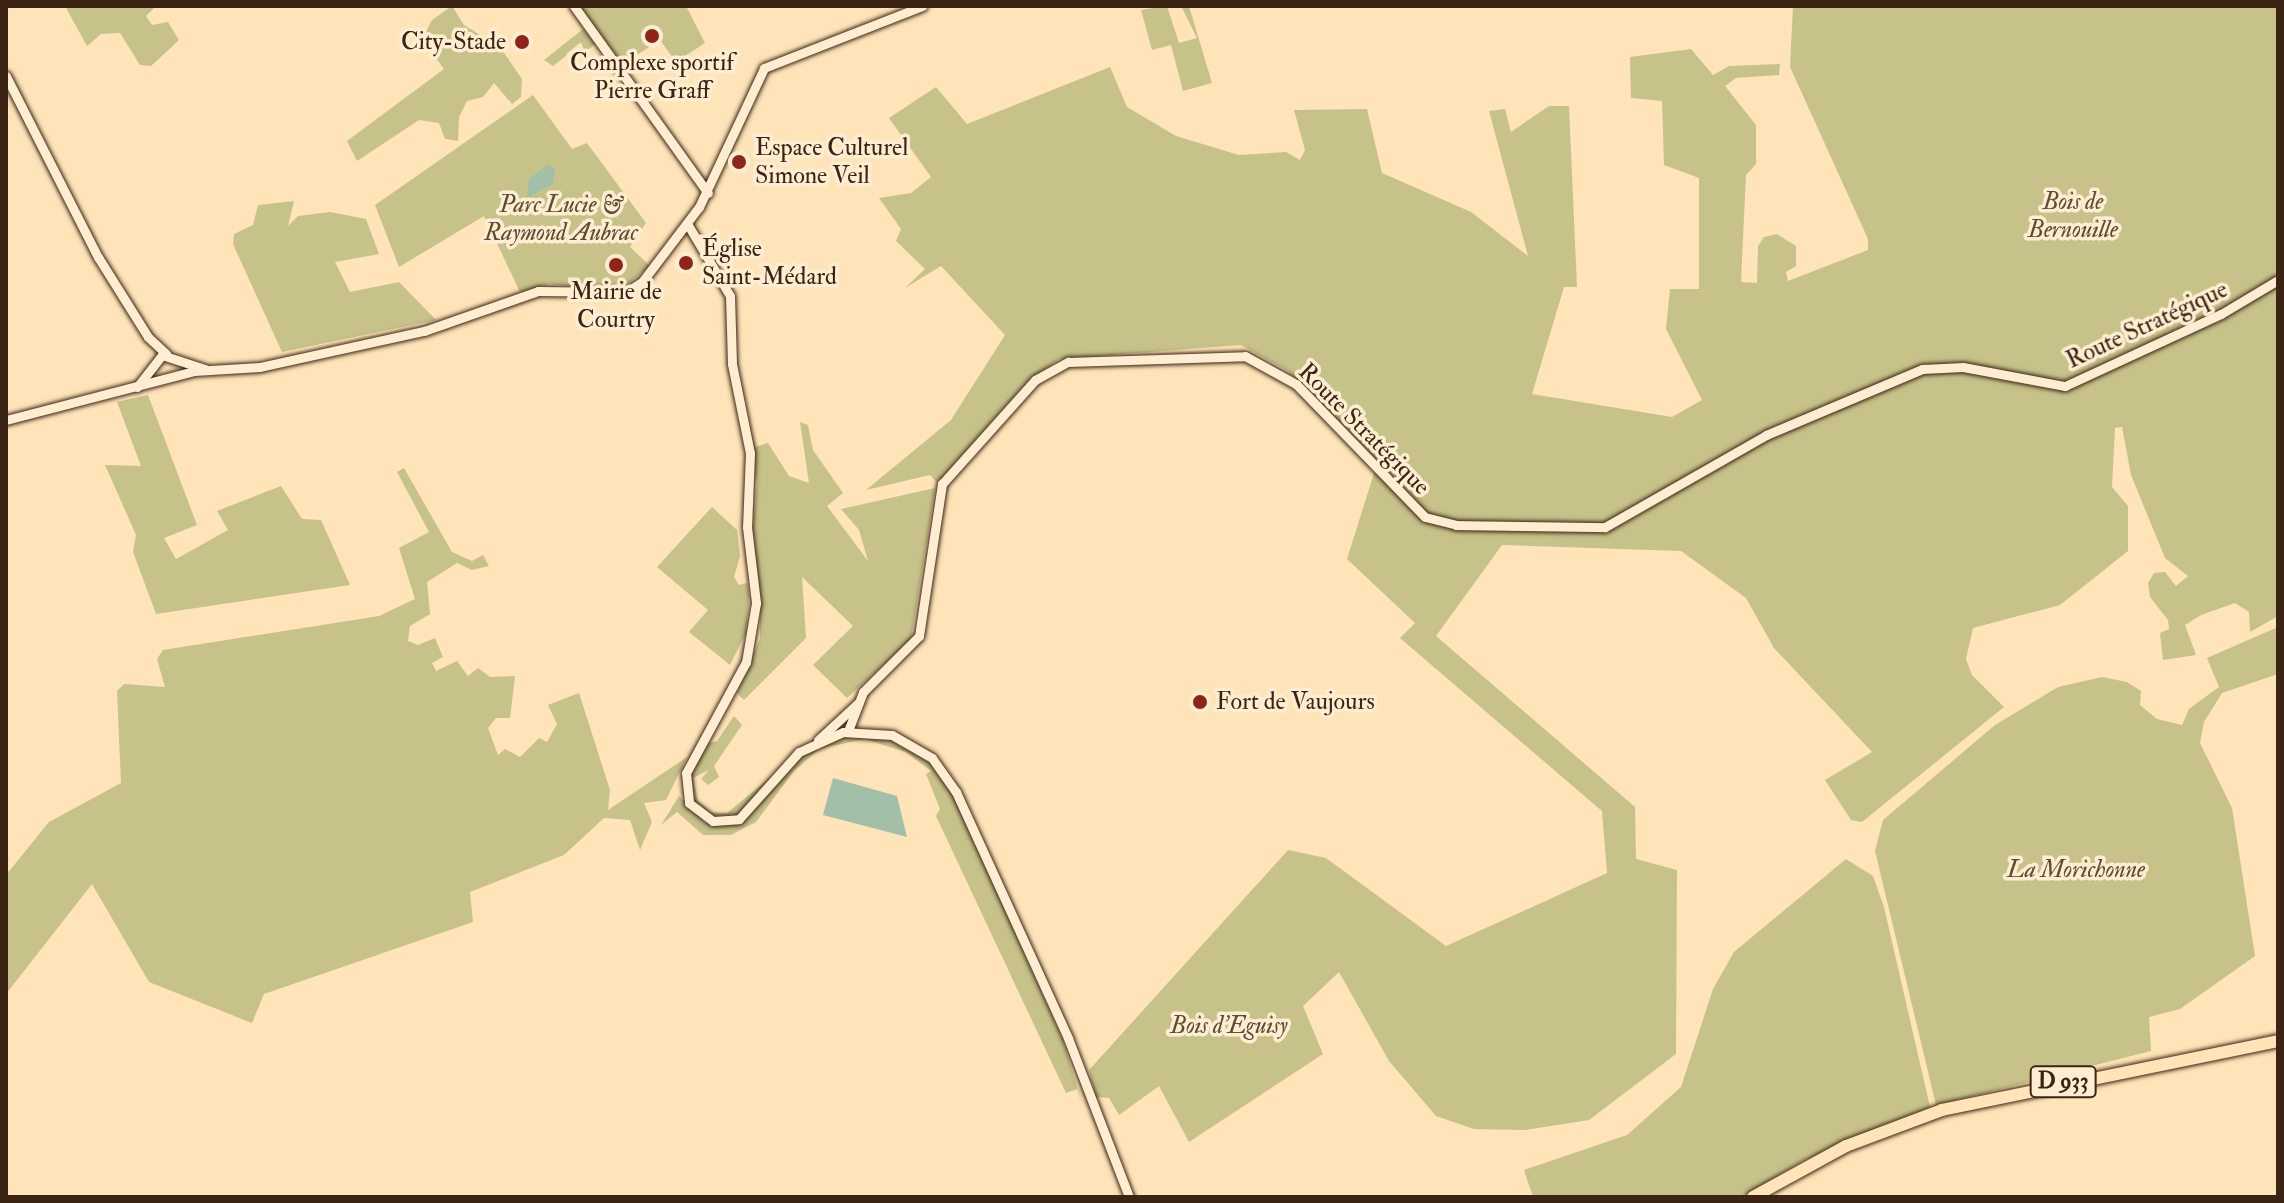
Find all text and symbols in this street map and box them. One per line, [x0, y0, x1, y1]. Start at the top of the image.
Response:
marker: Complexe sportif Pierre Graff [643, 27, 661, 45]
place label: City-Stade [401, 28, 506, 56]
marker: City-Stade [513, 33, 531, 51]
place label: Complexe sportif Pierre Graff [570, 49, 734, 105]
place label: Espace Culturel Simone Veil [755, 134, 908, 190]
marker: Espace Culturel Simone Veil [730, 153, 748, 171]
park label: Bois de Bernouille [2028, 188, 2118, 244]
park label: Parc Lucie & Raymond Aubrac [484, 191, 638, 247]
place label: Église Saint-Médard [702, 235, 837, 291]
marker: Église Saint-Médard [677, 254, 695, 272]
marker: Mairie de Courtry [607, 256, 625, 274]
street label: Route Stratégique [2062, 275, 2232, 375]
place label: Mairie de Courtry [570, 278, 662, 334]
street label: Route Stratégique [1292, 357, 1436, 501]
place label: Fort de Vaujours [1216, 688, 1375, 716]
marker: Fort de Vaujours [1191, 693, 1209, 711]
park label: La Morichonne [2007, 856, 2145, 884]
park label: Bois d'Eguisy [1170, 1012, 1288, 1040]
road number: D 933 [2029, 1064, 2097, 1100]

